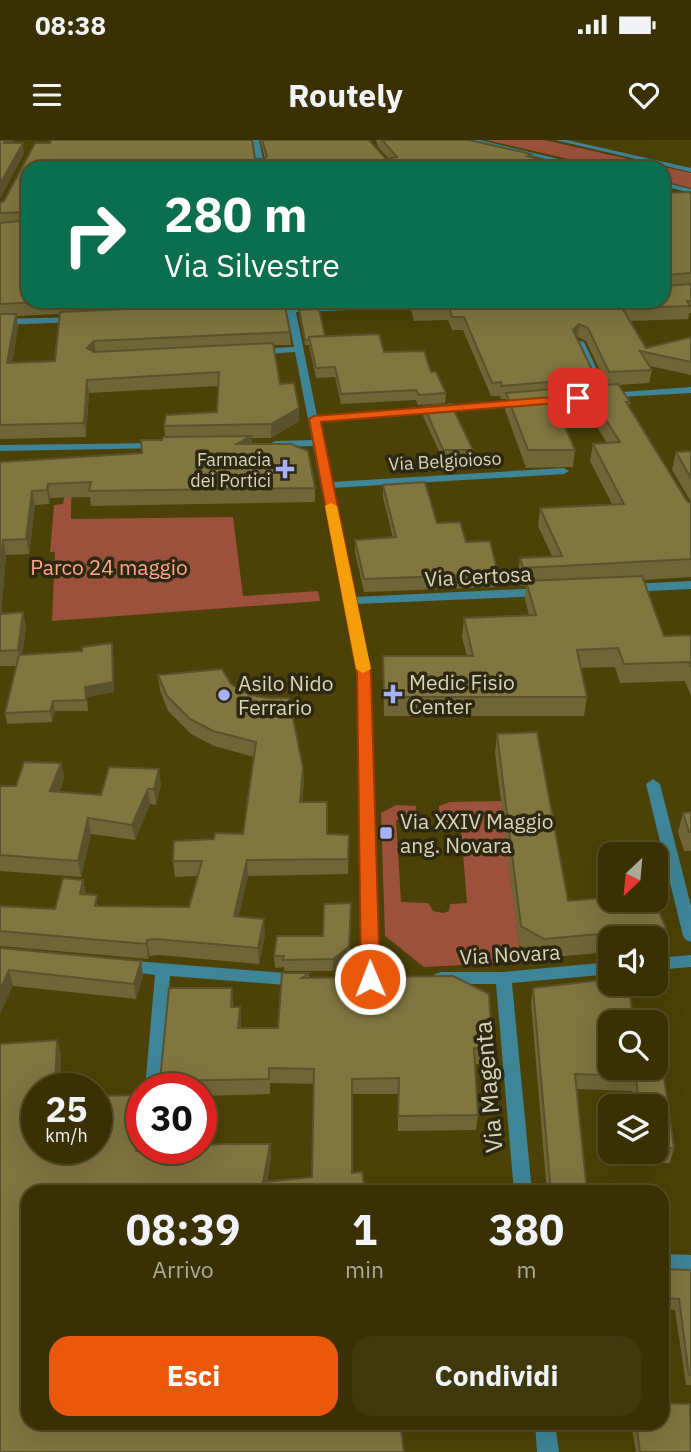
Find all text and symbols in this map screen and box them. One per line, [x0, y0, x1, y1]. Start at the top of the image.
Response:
text: 08:38 [35, 8, 106, 42]
text: Routely [288, 74, 403, 116]
icon: menu [28, 76, 66, 114]
icon: heart [625, 76, 663, 114]
text: 280 m [164, 182, 308, 245]
icon: right [49, 189, 140, 280]
text: Via Silvestre [164, 244, 340, 286]
pin [548, 368, 608, 428]
icon: arrive [559, 379, 597, 417]
street label: Via Belgioioso [388, 447, 502, 475]
place label: Farmacia dei Portici [190, 448, 271, 492]
marker: Farmacia dei Portici [277, 461, 293, 477]
park label: Parco 24 maggio [30, 553, 188, 581]
street label: Via Certosa [424, 559, 532, 593]
place label: Medic Fisio Center [409, 668, 515, 720]
place label: Asilo Nido Ferrario [238, 669, 333, 721]
marker: Medic Fisio Center [383, 684, 403, 704]
marker: Asilo Nido Ferrario [216, 687, 232, 703]
place label: Via XXIV Maggio ang. Novara [400, 807, 554, 859]
marker: Via XXIV Maggio ang. Novara [378, 825, 394, 841]
north arrow [598, 842, 668, 912]
map controls [598, 842, 668, 1164]
button: sound [598, 926, 668, 996]
street label: Via Novara [459, 937, 561, 971]
position arrow [333, 942, 407, 1016]
button: search [598, 1010, 668, 1080]
street label: Via Magenta [466, 1020, 510, 1154]
speed limit sign: 30 [126, 1073, 217, 1164]
text: 25 [45, 1086, 88, 1132]
button: layers [598, 1094, 668, 1164]
text: km/h [45, 1124, 88, 1147]
text: 08:39 [126, 1202, 240, 1257]
text: 1 [352, 1202, 377, 1257]
text: 380 [489, 1202, 564, 1257]
text: Arrivo [152, 1254, 214, 1284]
text: min [345, 1254, 384, 1284]
text: m [516, 1254, 537, 1284]
button: Esci [49, 1336, 338, 1416]
button: Condividi [352, 1336, 641, 1416]

